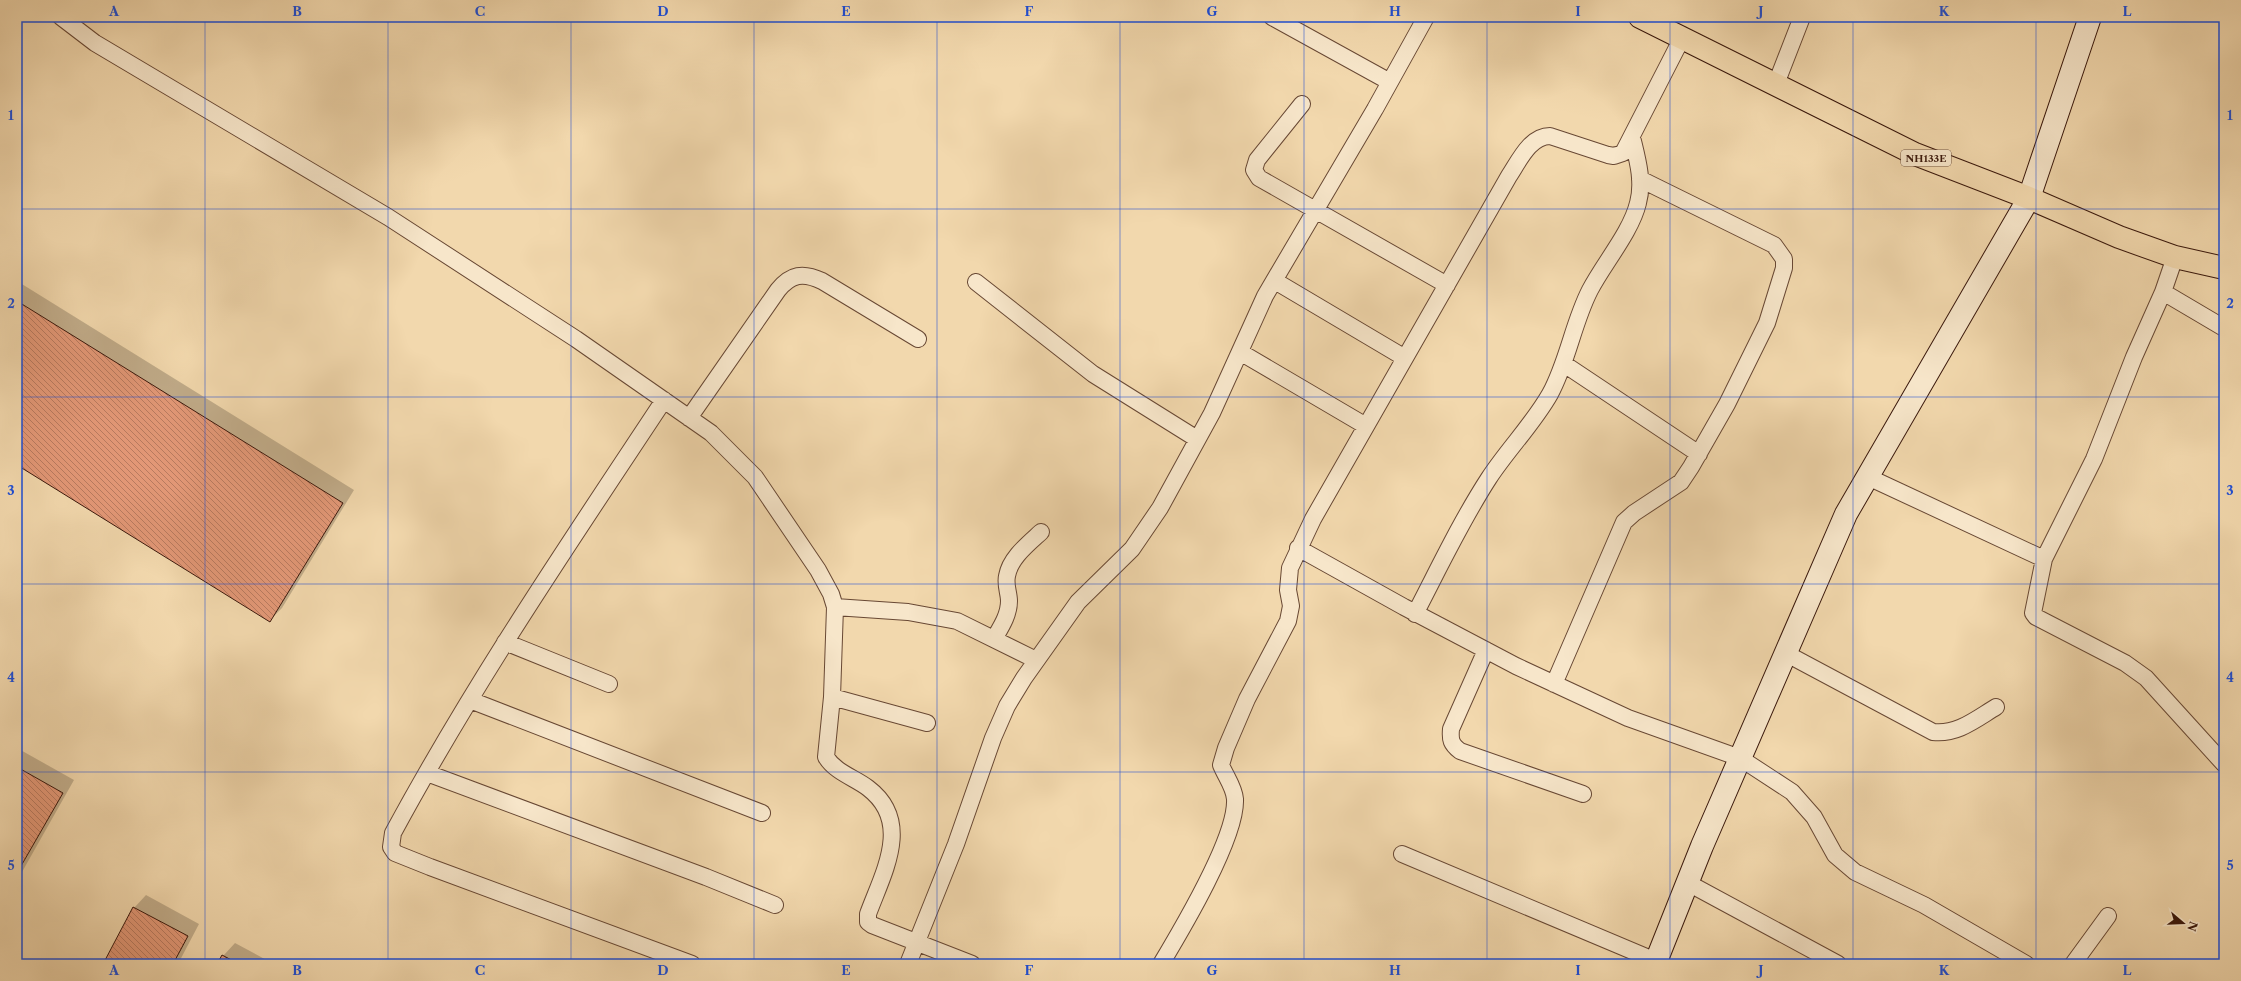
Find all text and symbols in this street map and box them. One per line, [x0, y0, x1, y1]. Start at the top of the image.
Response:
text: A [108, 3, 120, 19]
text: B [292, 3, 302, 19]
text: C [475, 3, 485, 19]
text: D [657, 3, 669, 19]
text: E [841, 3, 851, 19]
text: F [1025, 3, 1034, 19]
text: G [1206, 3, 1218, 19]
text: H [1389, 3, 1401, 19]
text: I [1575, 3, 1581, 19]
text: J [1756, 3, 1764, 19]
text: K [1939, 3, 1950, 19]
text: L [2123, 3, 2132, 19]
text: 1 [8, 107, 14, 123]
text: 1 [2227, 107, 2233, 123]
road number: NH133E [1901, 150, 1951, 166]
text: 2 [7, 295, 15, 311]
text: 2 [2226, 295, 2234, 311]
text: 3 [7, 482, 15, 498]
text: 3 [2226, 482, 2234, 498]
text: 4 [7, 669, 15, 685]
text: 4 [2226, 669, 2234, 685]
text: 5 [7, 857, 15, 873]
text: 5 [2226, 857, 2234, 873]
north arrow [2163, 903, 2203, 943]
text: N [2184, 919, 2201, 933]
text: A [108, 962, 120, 978]
text: B [292, 962, 302, 978]
text: C [475, 962, 485, 978]
text: D [657, 962, 669, 978]
text: E [841, 962, 851, 978]
text: F [1025, 962, 1034, 978]
text: G [1206, 962, 1218, 978]
text: H [1389, 962, 1401, 978]
text: I [1575, 962, 1581, 978]
text: J [1756, 962, 1764, 978]
text: K [1939, 962, 1950, 978]
text: L [2123, 962, 2132, 978]

